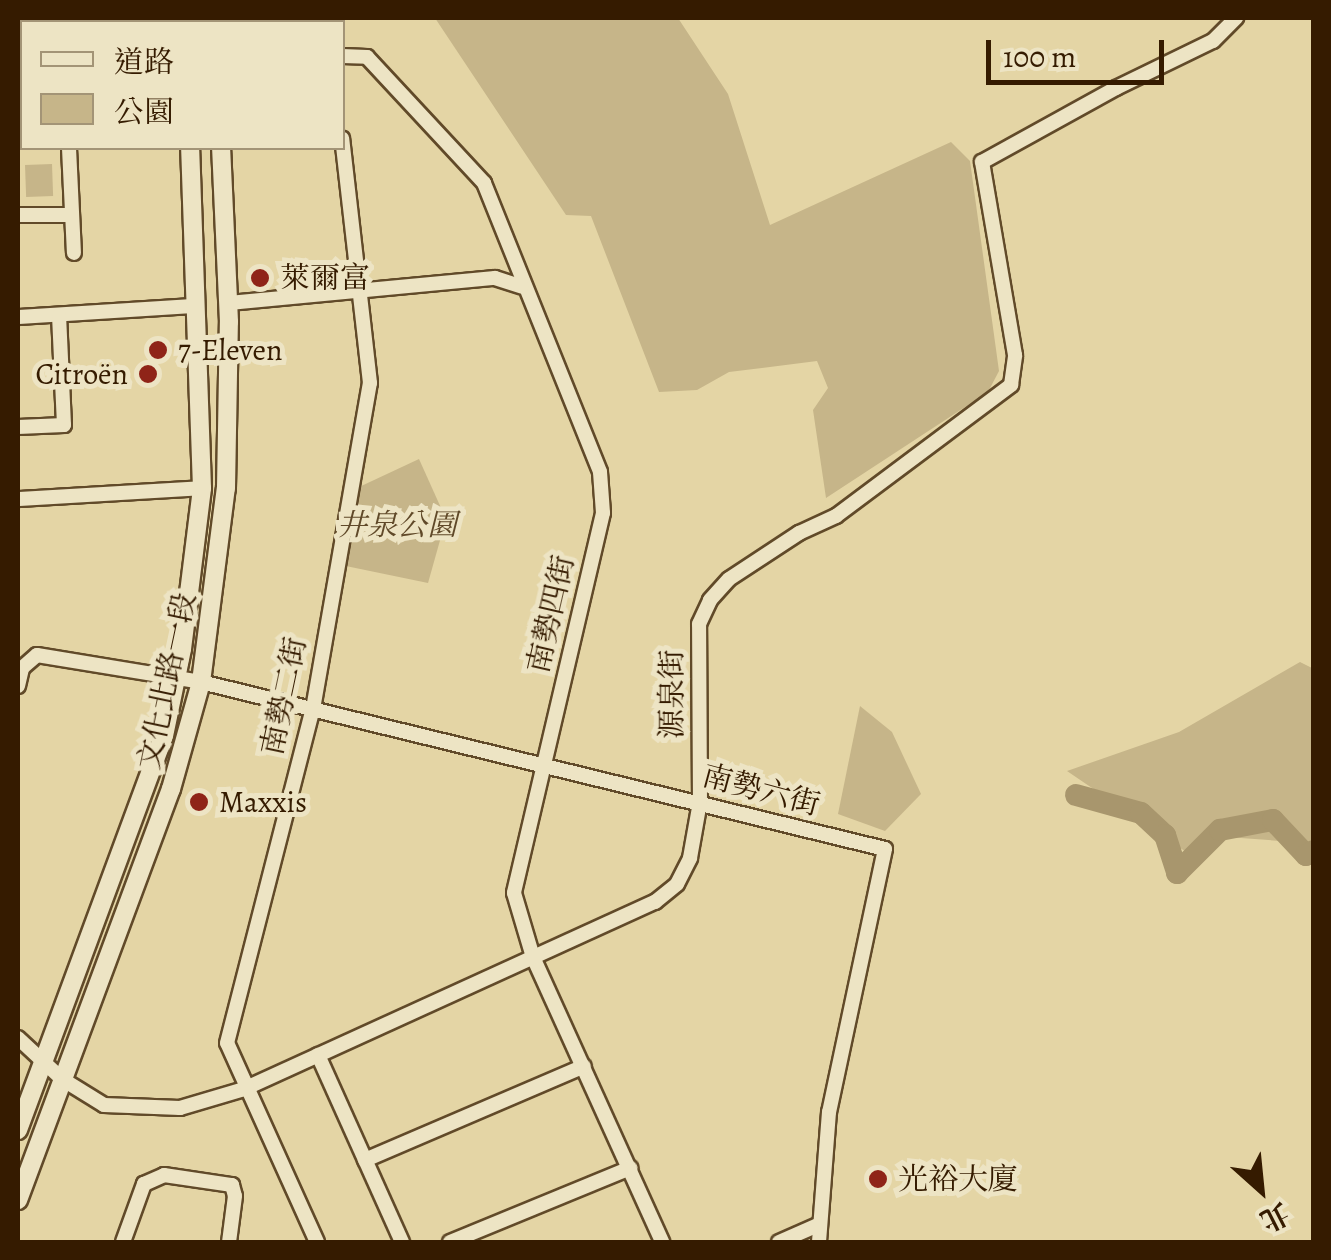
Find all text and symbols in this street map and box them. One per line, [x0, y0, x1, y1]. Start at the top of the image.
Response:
legend [20, 20, 345, 150]
scale bar [991, 20, 1168, 82]
text: 100 m [1003, 37, 1076, 77]
text: 道路 [114, 42, 174, 82]
text: 公園 [114, 92, 174, 132]
place label: 萊爾富 [280, 260, 370, 296]
marker: 萊爾富 [249, 267, 271, 289]
place label: 7-Eleven [178, 332, 282, 368]
marker: 7-Eleven [147, 339, 169, 361]
place label: Citroën [35, 356, 128, 392]
marker: Citroën [137, 363, 159, 385]
park label: 井泉公園 [337, 507, 457, 543]
street label: 南勢四街 [520, 551, 582, 677]
street label: 文化北路一段 [131, 589, 203, 773]
street label: 南勢二街 [254, 634, 314, 758]
street label: 源泉街 [654, 649, 690, 739]
street label: 南勢六街 [698, 757, 824, 823]
place label: Maxxis [219, 784, 307, 820]
marker: Maxxis [188, 791, 210, 813]
north arrow [1211, 1140, 1311, 1240]
place label: 光裕大廈 [898, 1161, 1018, 1197]
marker: 光裕大廈 [867, 1168, 889, 1190]
text: 北 [1254, 1193, 1296, 1240]

